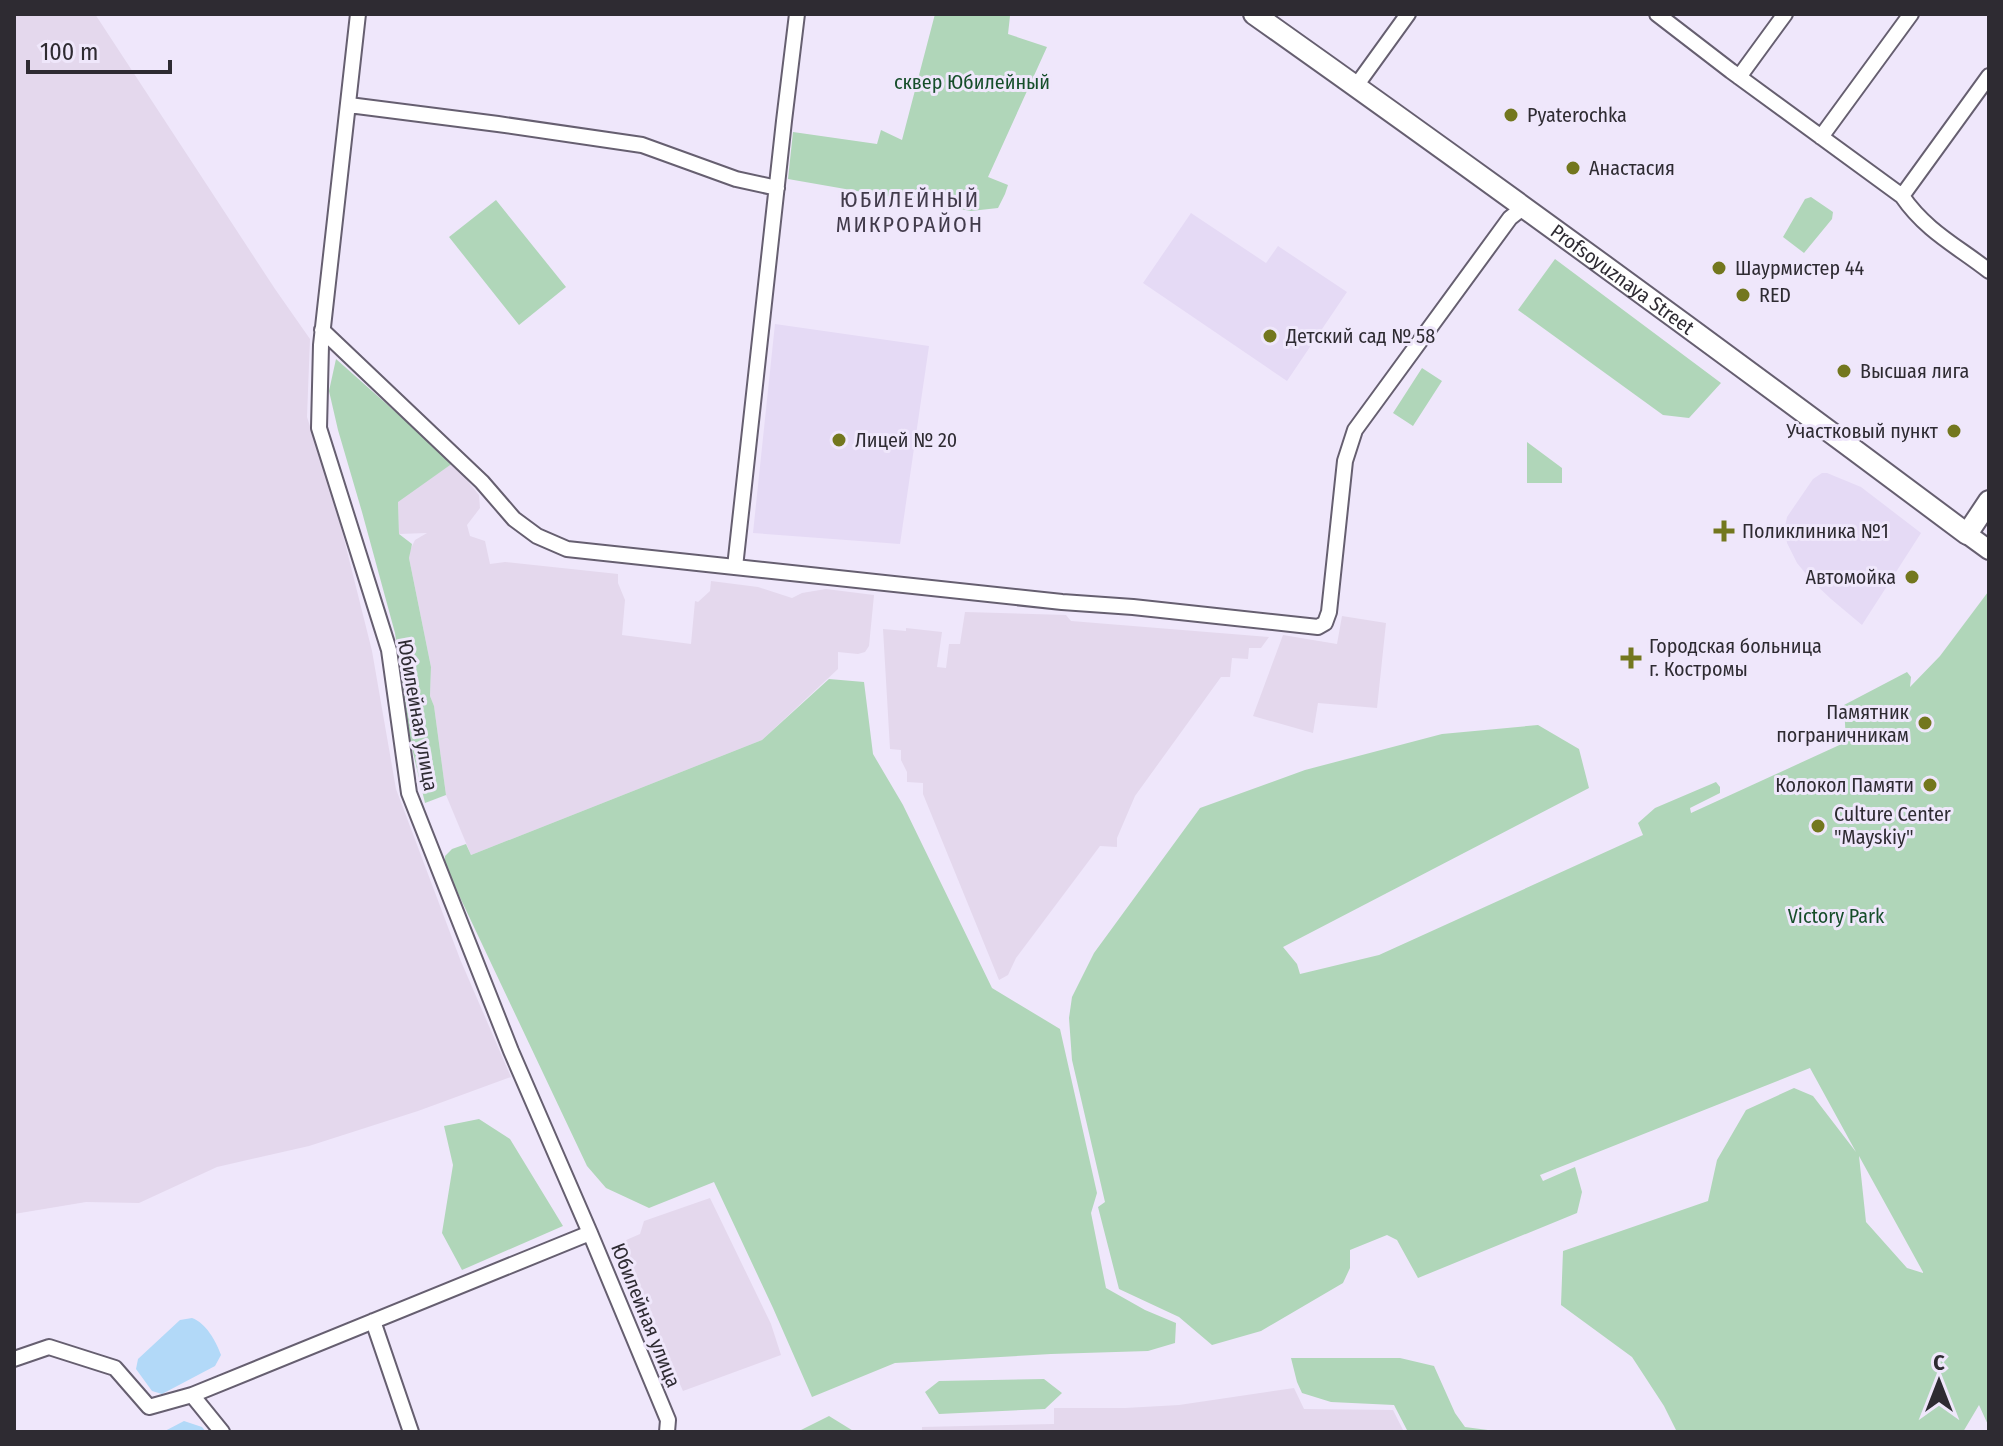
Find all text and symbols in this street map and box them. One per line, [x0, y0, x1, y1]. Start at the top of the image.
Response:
scale bar [28, 24, 170, 74]
text: 100 m [40, 38, 98, 66]
park label: сквер Юбилейный [894, 70, 1050, 94]
place label: Pyaterochka [1527, 103, 1627, 127]
marker: Pyaterochka [1502, 106, 1520, 124]
place label: Анастасия [1589, 156, 1675, 180]
marker: Анастасия [1564, 159, 1582, 177]
district label: ЮБИЛЕЙНЫЙ МИКРОРАЙОН [836, 186, 984, 238]
street label: Profsoyuznaya Street [1546, 219, 1699, 340]
place label: Шаурмистер 44 [1735, 256, 1865, 280]
marker: Шаурмистер 44 [1710, 259, 1728, 277]
place label: RED [1759, 283, 1791, 307]
marker: RED [1734, 286, 1752, 304]
place label: Детский сад № 58 [1285, 324, 1435, 348]
marker: Детский сад № 58 [1261, 327, 1279, 345]
place label: Высшая лига [1860, 359, 1969, 383]
marker: Высшая лига [1835, 362, 1853, 380]
place label: Участковый пункт [1785, 419, 1939, 443]
marker: Участковый пункт [1945, 422, 1963, 440]
place label: Лицей № 20 [855, 428, 957, 452]
marker: Лицей № 20 [830, 431, 848, 449]
place label: Поликлиника №1 [1742, 519, 1889, 543]
marker: Поликлиника №1 [1713, 520, 1735, 542]
place label: Автомойка [1805, 565, 1896, 589]
marker: Автомойка [1903, 568, 1921, 586]
place label: Городская больница г. Костромы [1649, 634, 1822, 681]
street label: Юбилейная улица [393, 637, 443, 793]
marker: Городская больница г. Костромы [1620, 647, 1642, 669]
place label: Памятник пограничникам [1776, 700, 1910, 747]
marker: Памятник пограничникам [1916, 714, 1934, 732]
place label: Колокол Памяти [1775, 773, 1914, 797]
marker: Колокол Памяти [1921, 776, 1939, 794]
place label: Culture Center "Mayskiy" [1834, 802, 1951, 849]
marker: Culture Center "Mayskiy" [1809, 817, 1827, 835]
park label: Victory Park [1788, 904, 1885, 928]
street label: Юбилейная улица [606, 1239, 686, 1391]
north arrow [1899, 1342, 1979, 1422]
text: С [1933, 1349, 1945, 1376]

